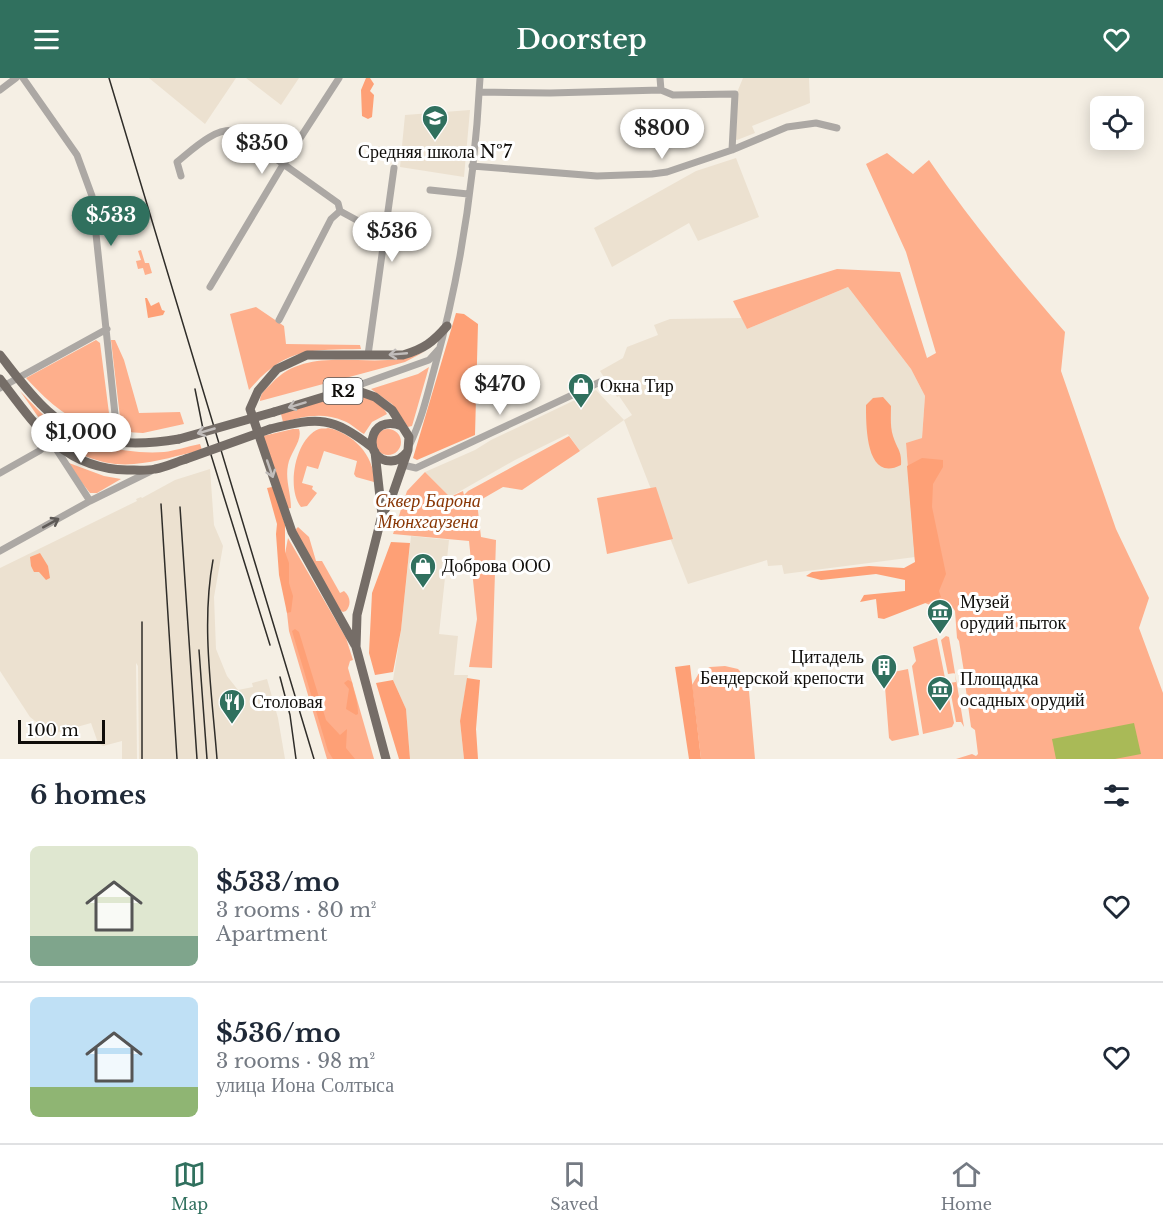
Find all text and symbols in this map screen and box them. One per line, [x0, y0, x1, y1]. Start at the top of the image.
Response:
icon: menu [30, 23, 63, 56]
text: Doorstep [516, 23, 647, 56]
icon: heart [1100, 23, 1133, 56]
map controls [1090, 96, 1144, 150]
button: locate [1090, 96, 1144, 150]
school or university icon: Средняя школа №7 [420, 103, 450, 141]
pin: $800 [626, 109, 698, 160]
text: $800 [634, 116, 690, 140]
pin: $350 [226, 124, 298, 175]
text: $350 [236, 131, 288, 155]
place label: Средняя школа №7 [358, 141, 513, 163]
pin: $533 [75, 196, 147, 247]
text: $533 [86, 203, 136, 227]
pin: $536 [356, 212, 428, 263]
text: $536 [367, 219, 418, 243]
one-way arrow [389, 349, 409, 360]
pin: $470 [464, 365, 536, 416]
shop icon: Окна Тир [566, 371, 596, 409]
text: $470 [474, 372, 526, 396]
place label: Окна Тир [600, 375, 674, 397]
road number: R2 [324, 378, 362, 404]
one-way arrow [288, 400, 307, 411]
pin: $1,000 [32, 413, 130, 464]
text: $1,000 [45, 420, 117, 444]
one-way arrow [197, 426, 216, 438]
one-way arrow [266, 460, 277, 478]
park label: Сквер Барона Мюнхгаузена [375, 490, 481, 533]
one-way arrow [42, 516, 59, 528]
shop icon: Доброва ООО [408, 551, 438, 589]
place label: Доброва ООО [442, 555, 551, 577]
place label: Музей орудий пыток [960, 591, 1067, 634]
museum icon: Музей орудий пыток [925, 597, 955, 635]
place label: Цитадель Бендерской крепости [700, 646, 864, 689]
building icon: Цитадель Бендерской крепости [869, 652, 899, 690]
place label: Площадка осадных орудий [960, 668, 1085, 711]
museum icon: Площадка осадных орудий [925, 674, 955, 712]
restaurant icon: Столовая [217, 687, 247, 725]
place label: Столовая [252, 691, 323, 713]
scale bar [18, 717, 105, 744]
text: 100 m [27, 720, 79, 740]
text: 6 homes [30, 779, 146, 811]
icon: filters [1100, 779, 1133, 812]
text: $533/mo [216, 866, 340, 898]
icon: home [78, 870, 150, 942]
icon: heart [1100, 890, 1133, 923]
text: 3 rooms · 80 m² [216, 898, 377, 922]
text: Apartment [216, 922, 327, 946]
text: $536/mo [216, 1017, 341, 1049]
icon: home [78, 1021, 150, 1093]
icon: heart [1100, 1041, 1133, 1074]
text: 3 rooms · 98 m² [216, 1049, 375, 1073]
text: улица Иона Солтыса [216, 1073, 394, 1097]
tab: Map [171, 1158, 208, 1214]
tab: Saved [550, 1158, 599, 1214]
tab: Home [941, 1158, 992, 1214]

